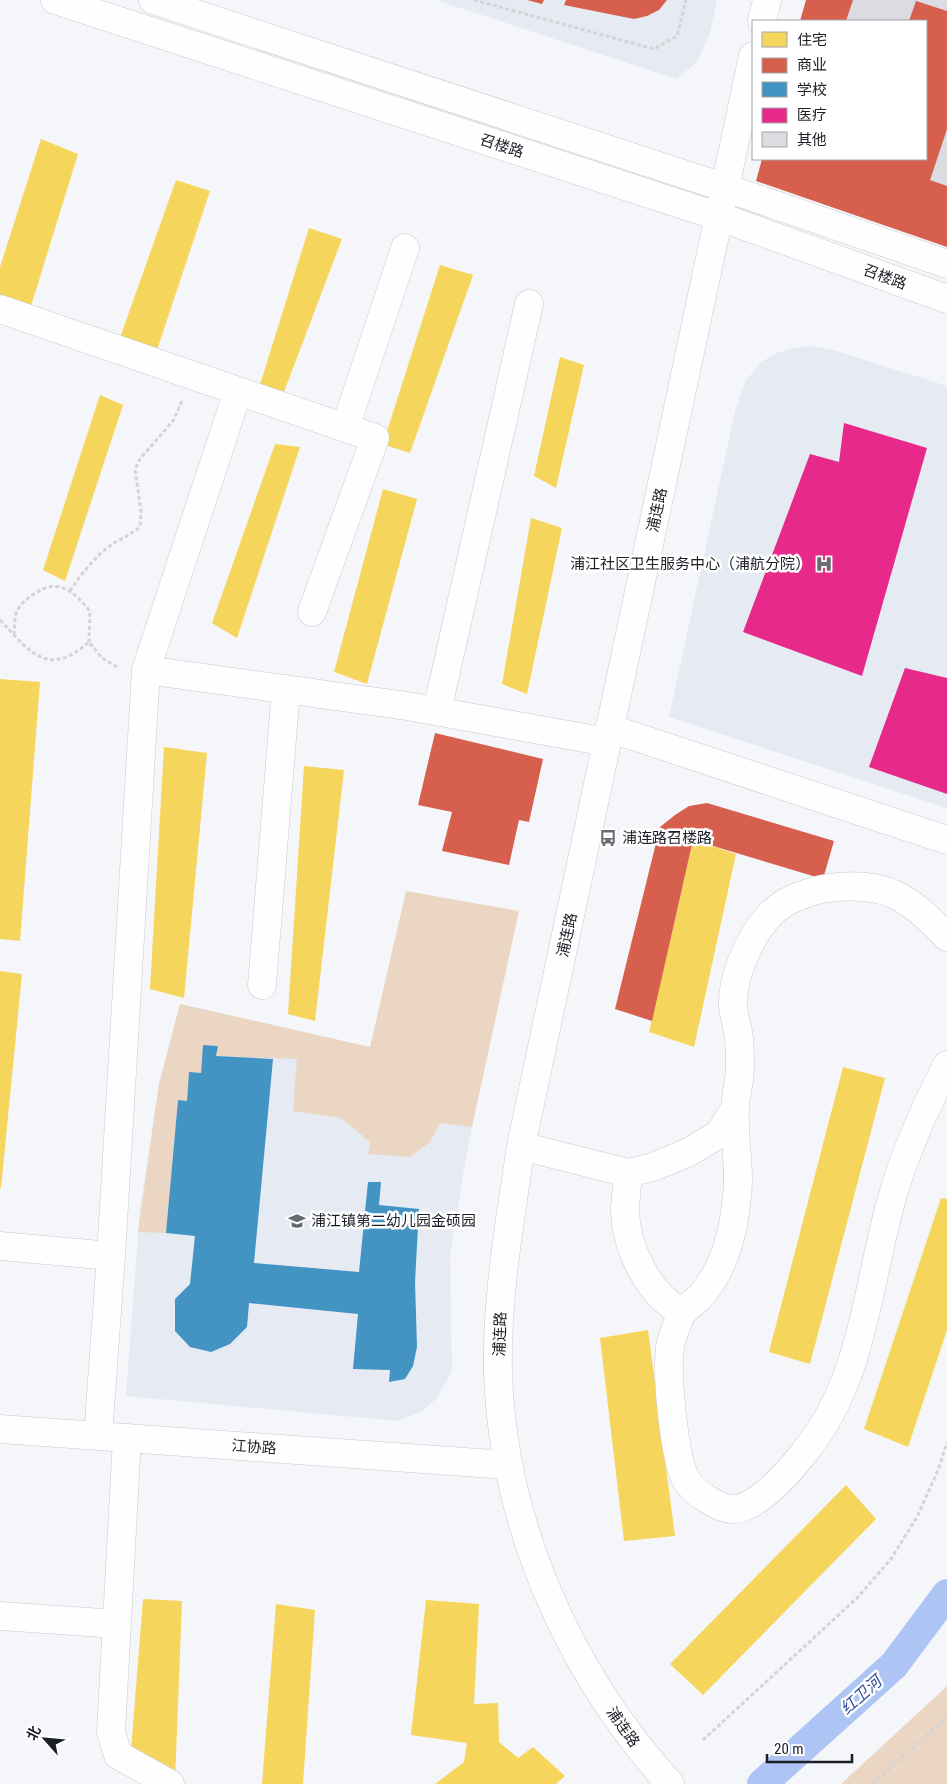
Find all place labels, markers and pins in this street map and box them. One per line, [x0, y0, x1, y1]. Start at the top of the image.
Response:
hospital icon: 浦江社区卫生服务中心（浦航分院） [814, 554, 834, 574]
place label: 浦江社区卫生服务中心（浦航分院） [570, 555, 810, 573]
bus stop icon: 浦连路召楼路 [598, 828, 618, 848]
place label: 浦连路召楼路 [622, 829, 712, 847]
school or university icon: 浦江镇第二幼儿园金硕园 [287, 1211, 307, 1231]
place label: 浦江镇第二幼儿园金硕园 [311, 1212, 476, 1230]

